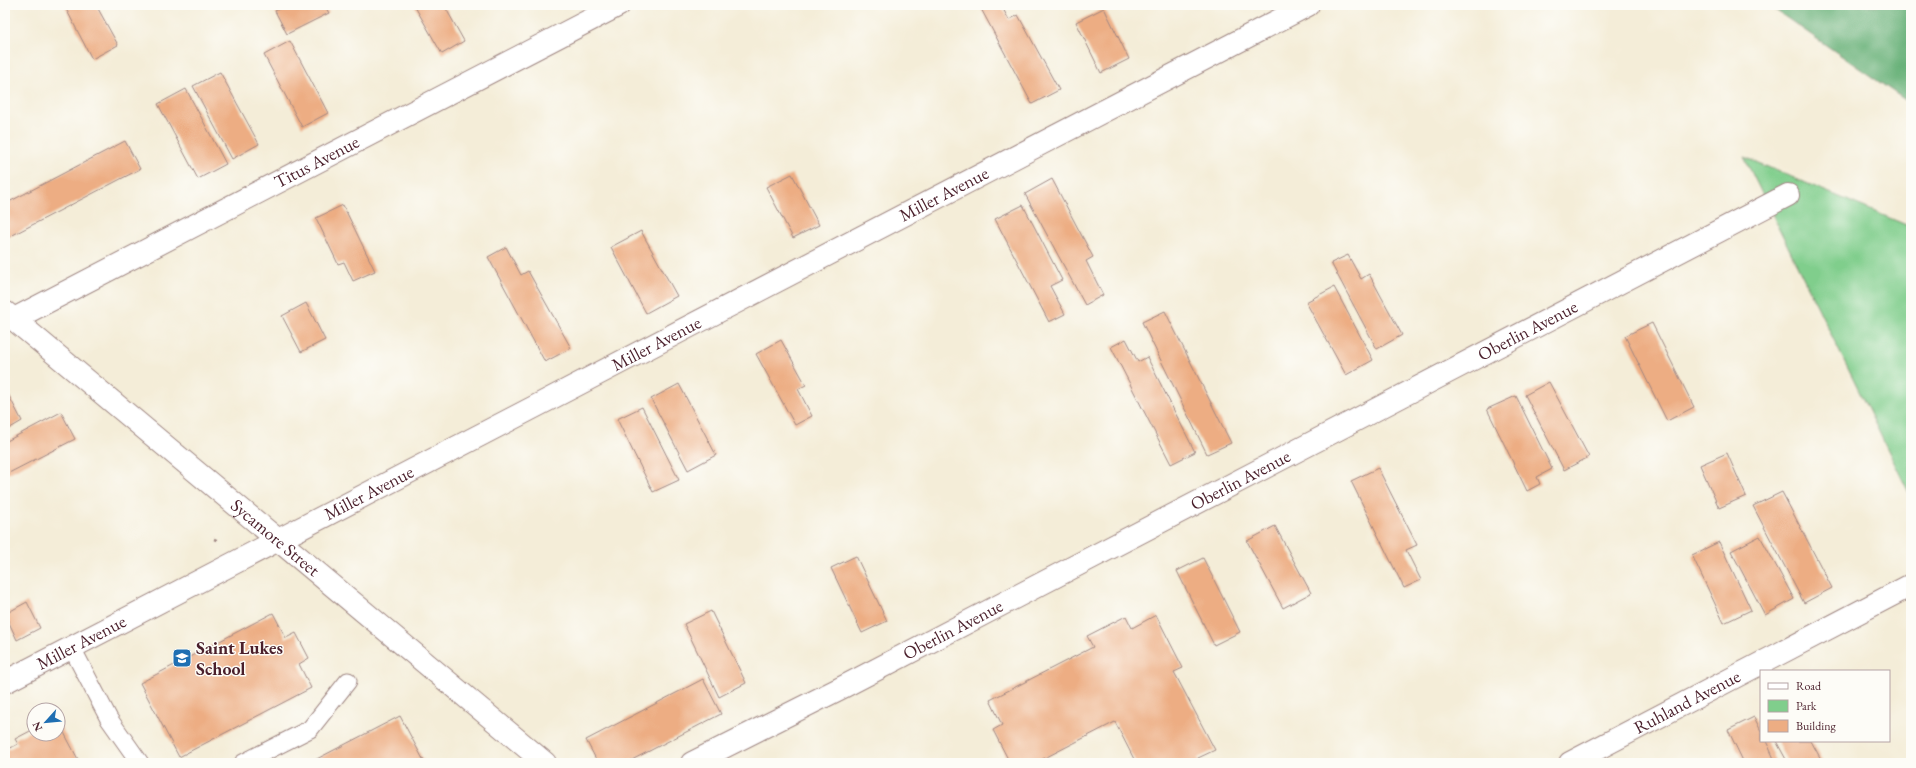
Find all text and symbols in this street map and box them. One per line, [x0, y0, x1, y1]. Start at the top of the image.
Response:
street label: Titus Avenue [270, 130, 363, 193]
street label: Miller Avenue [895, 161, 992, 226]
street label: Oberlin Avenue [1474, 295, 1581, 366]
street label: Miller Avenue [607, 310, 705, 376]
street label: Oberlin Avenue [1186, 444, 1294, 515]
street label: Miller Avenue [320, 460, 417, 525]
street label: Sycamore Street [226, 493, 325, 581]
street label: Oberlin Avenue [899, 594, 1007, 665]
street label: Miller Avenue [32, 609, 130, 675]
place label: Saint Lukes School [196, 636, 283, 680]
school or university icon: Saint Lukes School [171, 647, 193, 669]
street label: Ruhland Avenue [1630, 664, 1744, 739]
legend [1760, 670, 1890, 742]
text: Road [1796, 678, 1822, 694]
text: Park [1796, 698, 1817, 714]
north arrow [26, 702, 66, 742]
text: Building [1796, 718, 1837, 734]
text: N [29, 719, 45, 734]

